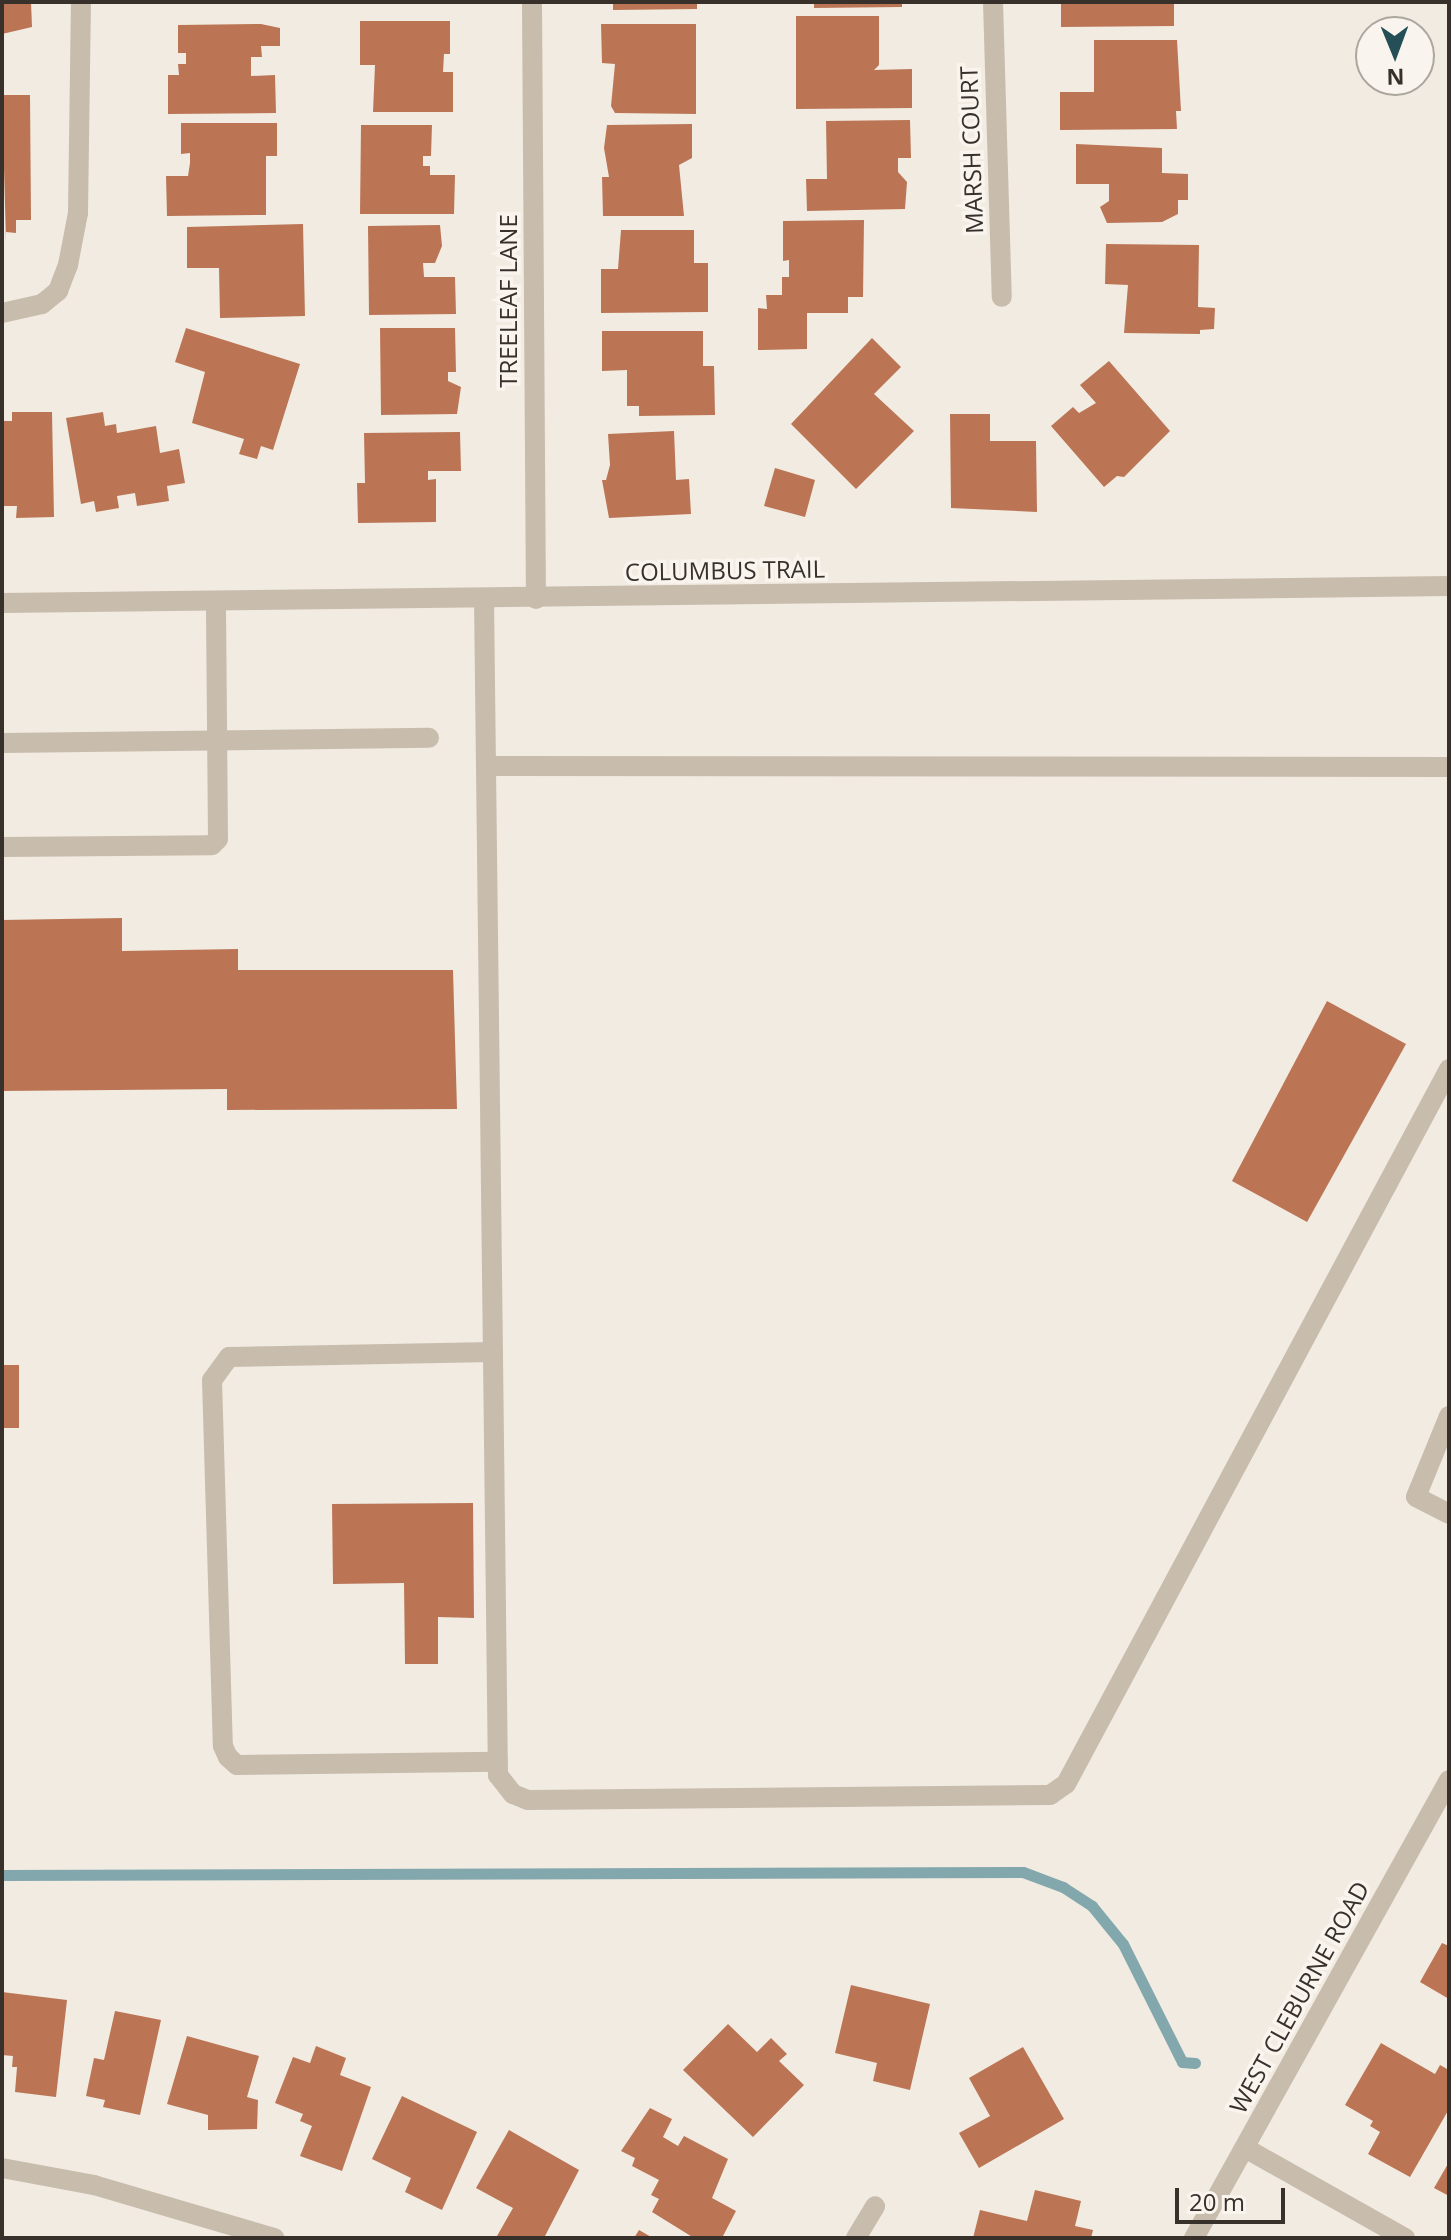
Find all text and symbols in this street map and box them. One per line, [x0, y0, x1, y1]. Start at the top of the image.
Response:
north arrow [1355, 16, 1435, 96]
text: N [1386, 63, 1405, 93]
street label: MARSH COURT [954, 66, 988, 234]
street label: TREELEAF LANE [494, 214, 522, 388]
street label: COLUMBUS TRAIL [625, 554, 825, 586]
street label: WEST CLEBURNE ROAD [1223, 1876, 1375, 2118]
scale bar [1179, 2172, 1289, 2222]
text: 20 m [1189, 2185, 1245, 2218]

